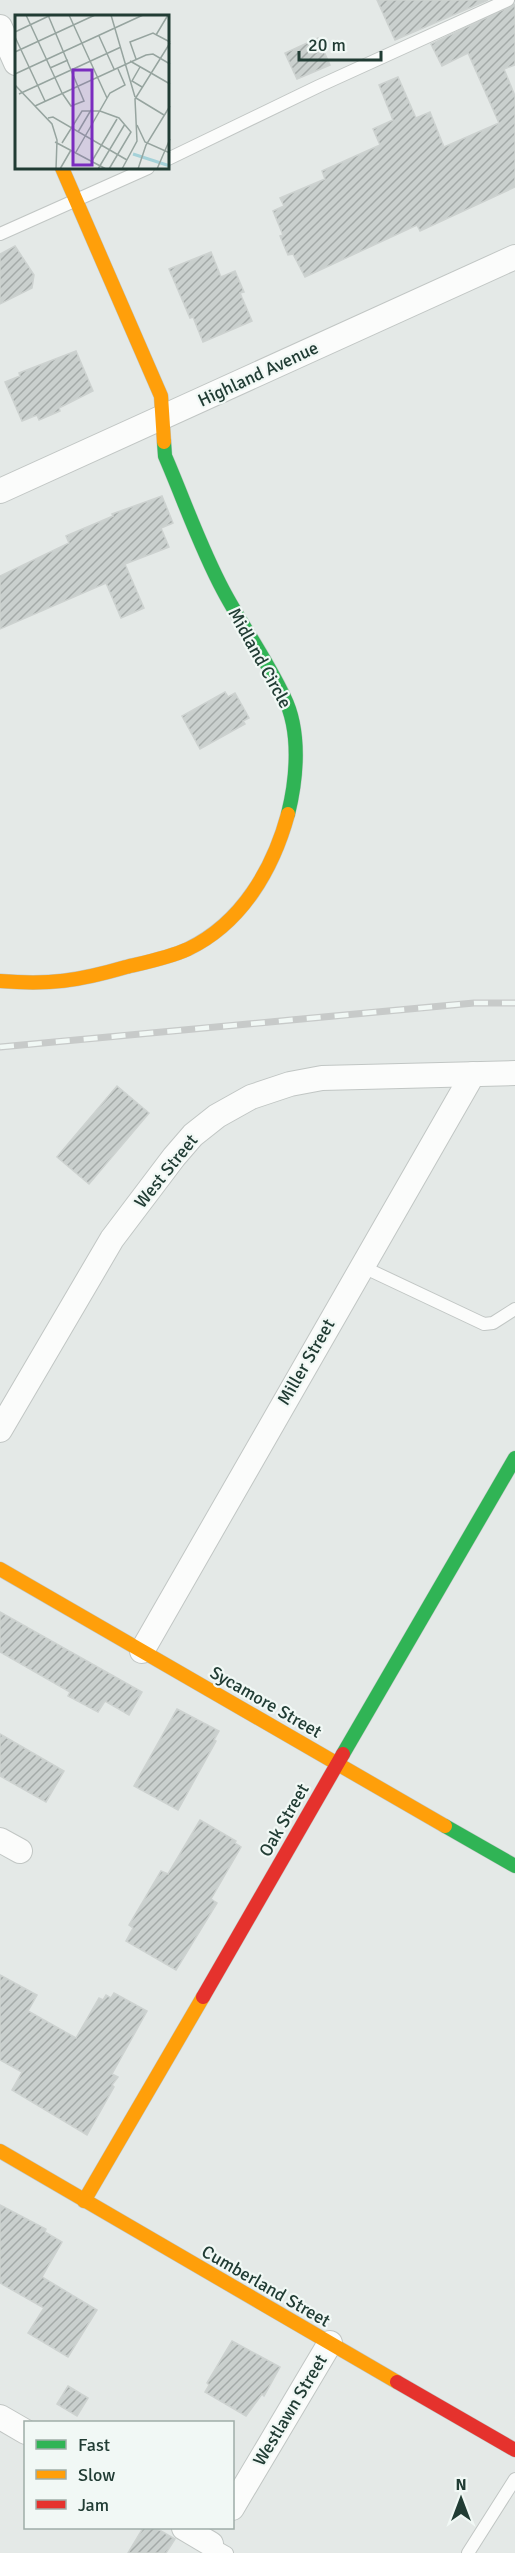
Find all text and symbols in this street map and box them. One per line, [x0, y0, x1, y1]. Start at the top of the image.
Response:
inset map [15, 15, 170, 170]
scale bar [299, 24, 382, 62]
text: 20 m [308, 34, 346, 56]
street label: Highland Avenue [194, 336, 322, 412]
street label: Midland Circle [223, 604, 297, 712]
street label: West Street [130, 1130, 202, 1212]
street label: Miller Street [272, 1315, 340, 1409]
street label: Sycamore Street [206, 1661, 326, 1743]
street label: Oak Street [254, 1780, 314, 1860]
street label: Cumberland Street [198, 2240, 334, 2332]
street label: Westlawn Street [248, 2350, 332, 2470]
legend [24, 2421, 234, 2529]
text: Fast [78, 2434, 110, 2456]
text: Slow [78, 2464, 115, 2486]
north arrow [431, 2469, 491, 2529]
text: N [455, 2475, 467, 2495]
text: Jam [78, 2494, 109, 2516]

